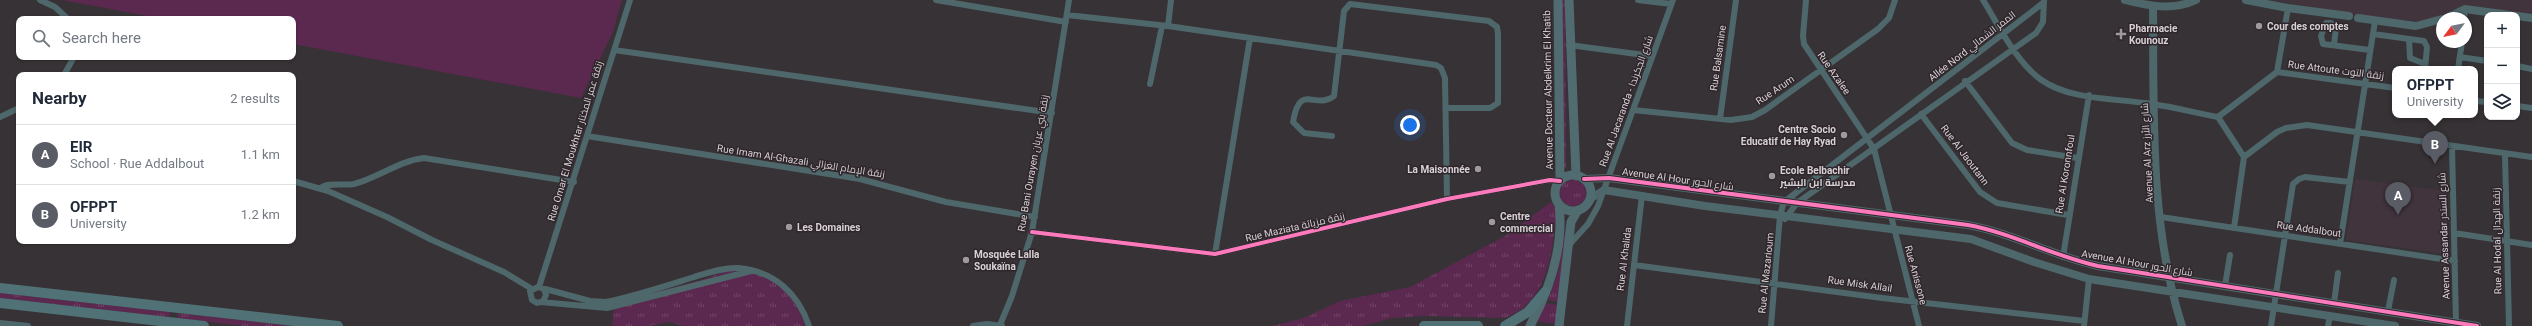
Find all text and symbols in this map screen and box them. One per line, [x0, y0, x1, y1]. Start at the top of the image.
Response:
street label: Allée Nord الممر الشمالي [1926, 9, 2019, 85]
street label: Avenue Docteur Abdelkrim El Khatib [1541, 10, 1555, 170]
north arrow [2436, 12, 2472, 48]
map controls [2484, 12, 2520, 120]
button: + [2484, 12, 2520, 48]
search box [16, 16, 296, 60]
marker: Cour des comptes [2254, 21, 2264, 31]
place label: Cour des comptes [2267, 21, 2349, 32]
place label: Pharmacie Kounouz [2129, 23, 2178, 46]
street label: Rue Balsamine [1708, 24, 1728, 92]
icon: search [30, 27, 52, 49]
text: Search here [62, 29, 141, 47]
marker: Pharmacie Kounouz [2116, 29, 2126, 39]
street label: Rue Al Jacaranda - شارع الجكرندا [1597, 34, 1656, 169]
button: − [2484, 48, 2520, 84]
street label: Rue Azalee [1815, 50, 1853, 96]
street label: Rue Attoute زنقة التوت [2287, 59, 2385, 81]
street label: Rue Omar El Moukhtar زنقة عمر المختار [545, 60, 605, 222]
popup [2392, 66, 2478, 118]
street label: Rue Arum [1754, 73, 1796, 107]
text: OFPPT [2407, 76, 2454, 94]
button: layers [2484, 84, 2520, 120]
text: Nearby [32, 88, 87, 108]
text: 2 results [230, 91, 280, 106]
street label: Rue Bani Ourayen زنقة بني عريان [1016, 94, 1052, 233]
text: University [2407, 94, 2463, 109]
street label: Avenue Al Arz شارع الأرز [2139, 103, 2156, 203]
your location [1400, 115, 1420, 135]
street label: Rue Al Jaoutann [1939, 123, 1991, 187]
place label: Centre Socio Educatif de Hay Ryad [1741, 124, 1836, 147]
marker: Centre Socio Educatif de Hay Ryad [1839, 130, 1849, 140]
pin: B [2422, 131, 2448, 164]
street label: Rue Al Koronnfoul [2053, 134, 2077, 214]
text: EIR [70, 138, 92, 156]
street label: Rue Imam Al-Ghazali زنقة الإمام الغزالي [716, 142, 886, 182]
text: A [41, 147, 49, 162]
text: 1.1 km [241, 147, 280, 162]
text: School · Rue Addalbout [70, 156, 204, 171]
place label: La Maisonnée [1407, 164, 1471, 175]
marker: La Maisonnée [1473, 164, 1483, 174]
place label: Ecole Belbachir مدرسة ابن البشير [1779, 165, 1856, 189]
street label: Avenue Al Hour شارع الحور [1621, 166, 1735, 193]
marker: Ecole Belbachir مدرسة ابن البشير [1767, 171, 1777, 181]
street label: Avenue Assandar شارع السندر [2436, 172, 2453, 300]
pin: A [2385, 182, 2411, 215]
street label: Rue Al Hodal زنقة الهدال [2491, 188, 2504, 294]
text: OFPPT [70, 198, 117, 216]
text: B [41, 207, 49, 222]
text: 1.2 km [241, 207, 280, 222]
street label: Rue Maziata زنقة مزياتة [1244, 210, 1346, 244]
place label: Centre commercial [1500, 211, 1553, 234]
text: University [70, 216, 127, 231]
marker: Centre commercial [1487, 217, 1497, 227]
street label: Rue Addalbout [2276, 219, 2342, 239]
marker: Les Domaines [784, 222, 794, 232]
place label: Les Domaines [797, 222, 860, 233]
street label: Rue Al Khalida [1615, 227, 1633, 291]
street label: Rue Al Mazarioum [1756, 232, 1776, 314]
street label: Rue Anissone [1903, 244, 1929, 306]
street label: Avenue Al Hour شارع الحور [2080, 248, 2193, 279]
place label: Mosquée Lalla Soukaïna [974, 249, 1040, 272]
marker: Mosquée Lalla Soukaïna [961, 255, 971, 265]
street label: Rue Misk Allail [1827, 274, 1893, 294]

